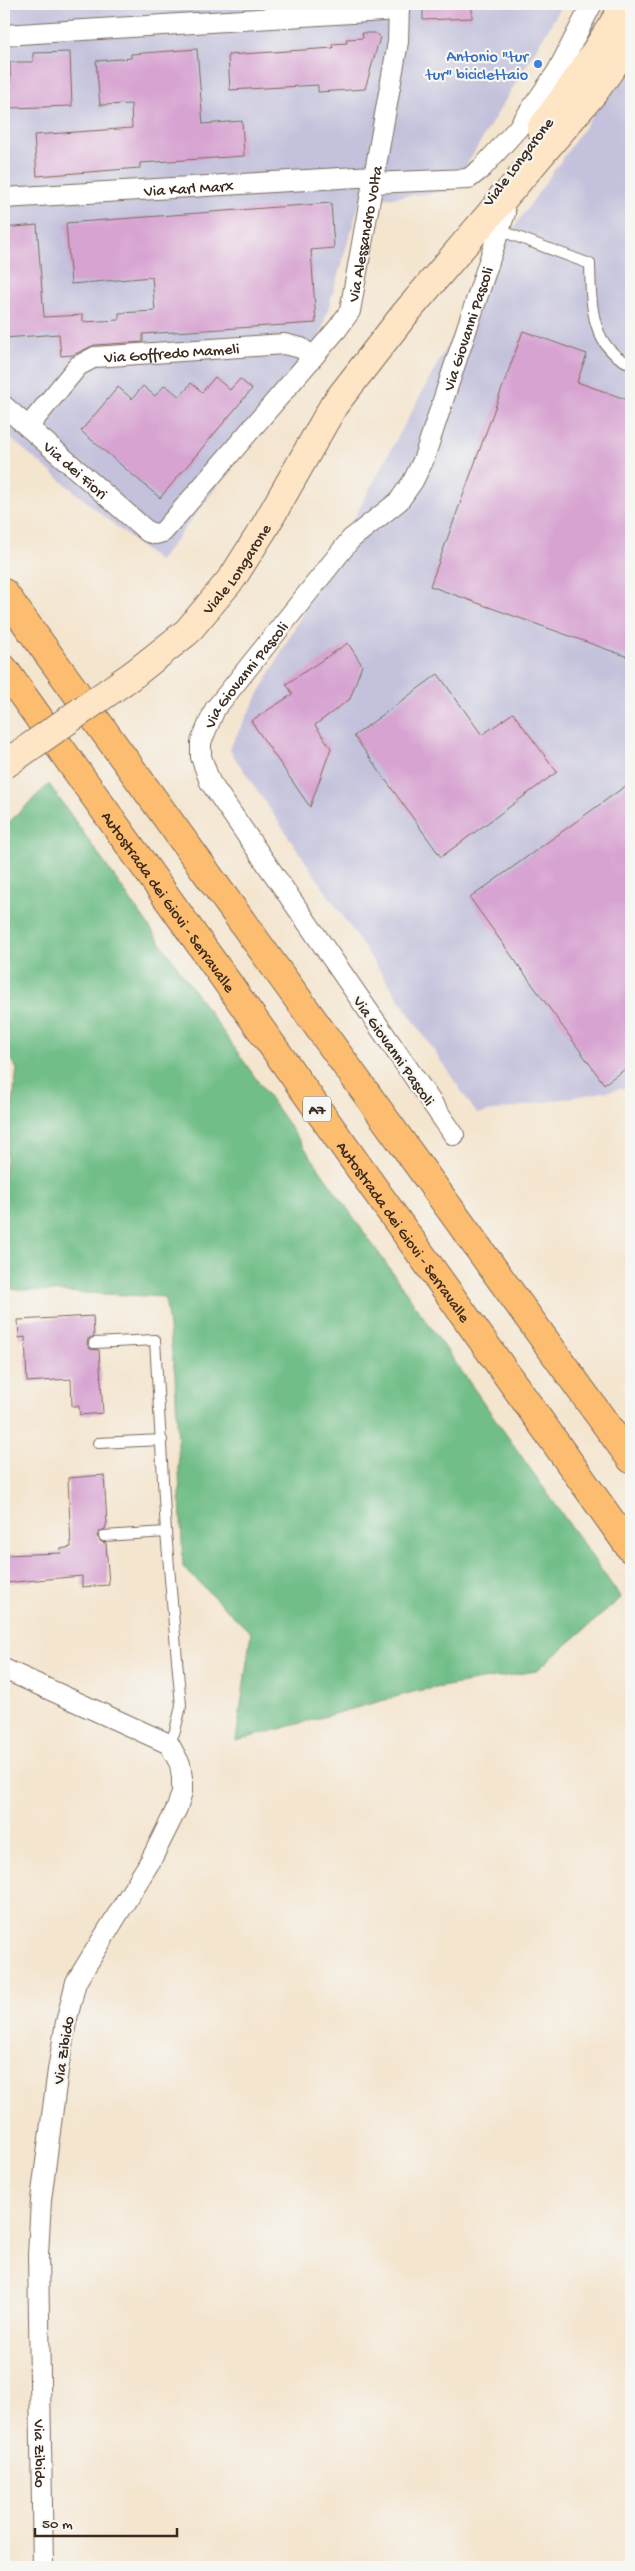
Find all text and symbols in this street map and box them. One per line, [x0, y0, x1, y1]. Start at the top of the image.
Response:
place label: Antonio "tur tur" biciclettaio [425, 49, 529, 86]
marker: Antonio "tur tur" biciclettaio [532, 58, 544, 70]
street label: Viale Longarone [480, 114, 560, 212]
street label: Via Alessandro Volta [346, 164, 389, 305]
street label: Via Karl Marx [142, 178, 235, 203]
street label: Via Giovanni Pascoli [441, 265, 500, 395]
street label: Via Goffredo Mameli [103, 341, 240, 369]
street label: Via dei Fiori [37, 438, 110, 505]
street label: Viale Longarone [199, 521, 277, 620]
street label: Via Giovanni Pascoli [202, 619, 294, 733]
street label: Autostrada dei Giovi - Serravalle [96, 809, 238, 998]
street label: Via Giovanni Pascoli [347, 993, 437, 1111]
road number: A7 [303, 1096, 331, 1122]
street label: Autostrada dei Giovi - Serravalle [331, 1139, 473, 1328]
street label: Via Zibido [51, 2015, 80, 2087]
street label: Via Zibido [28, 2418, 48, 2488]
scale bar [35, 2506, 178, 2538]
text: 50 m [42, 2516, 73, 2534]

